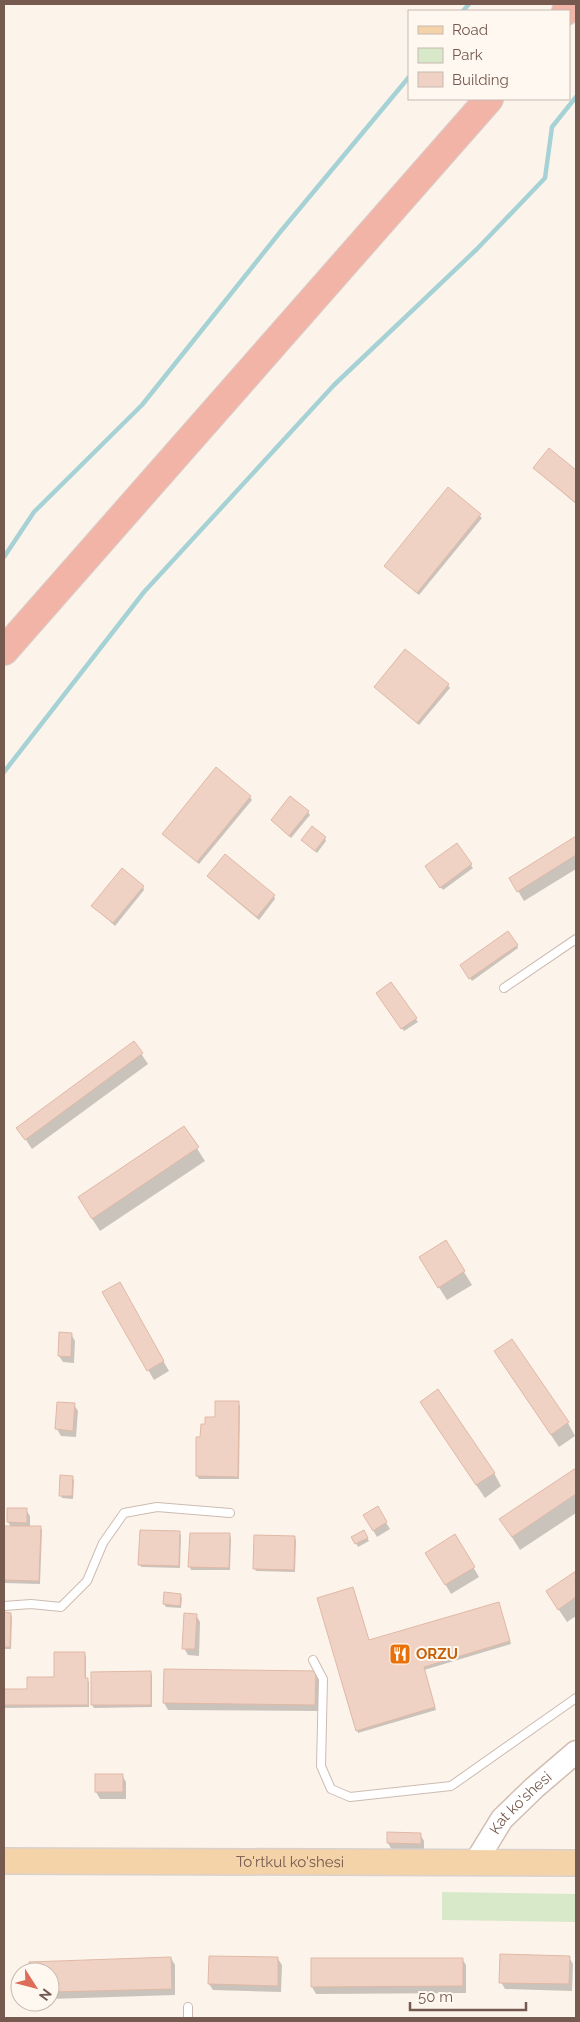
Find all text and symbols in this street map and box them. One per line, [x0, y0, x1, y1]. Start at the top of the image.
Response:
legend [408, 10, 570, 100]
text: Road [452, 21, 488, 39]
text: Park [452, 46, 483, 64]
text: Building [452, 71, 509, 89]
restaurant icon: ORZU [388, 1642, 412, 1666]
place label: ORZU [416, 1645, 458, 1663]
street label: Kat ko'shesi [486, 1768, 555, 1837]
street label: To'rtkul ko'shesi [236, 1853, 344, 1871]
north arrow [10, 1962, 60, 2012]
scale bar [410, 1980, 526, 2012]
text: N [36, 1986, 55, 2004]
text: 50 m [418, 1988, 453, 2006]

